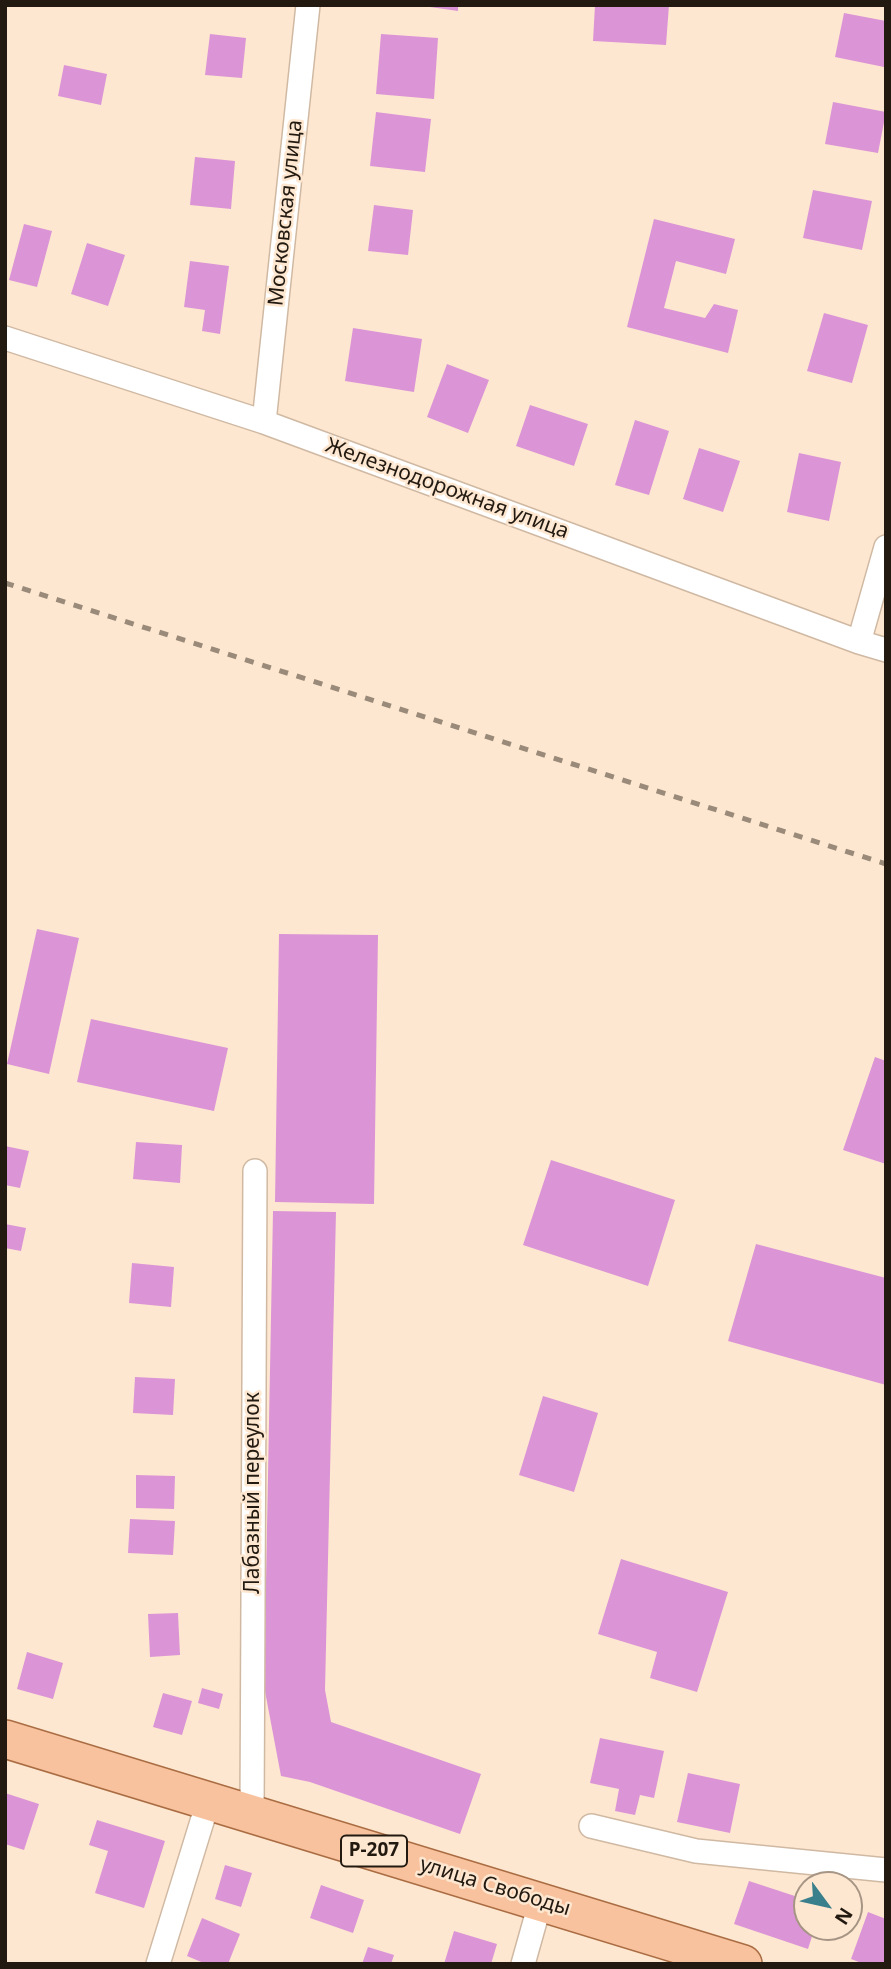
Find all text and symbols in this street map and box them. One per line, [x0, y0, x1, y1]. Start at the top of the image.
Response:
street label: Московская улица [264, 119, 308, 307]
street label: Железнодорожная улица [322, 433, 572, 545]
street label: Лабазный переулок [240, 1392, 266, 1594]
road number: Р-207 [341, 1836, 407, 1867]
street label: улица Свободы [417, 1852, 573, 1922]
north arrow [793, 1871, 863, 1941]
text: N [829, 1903, 859, 1930]

